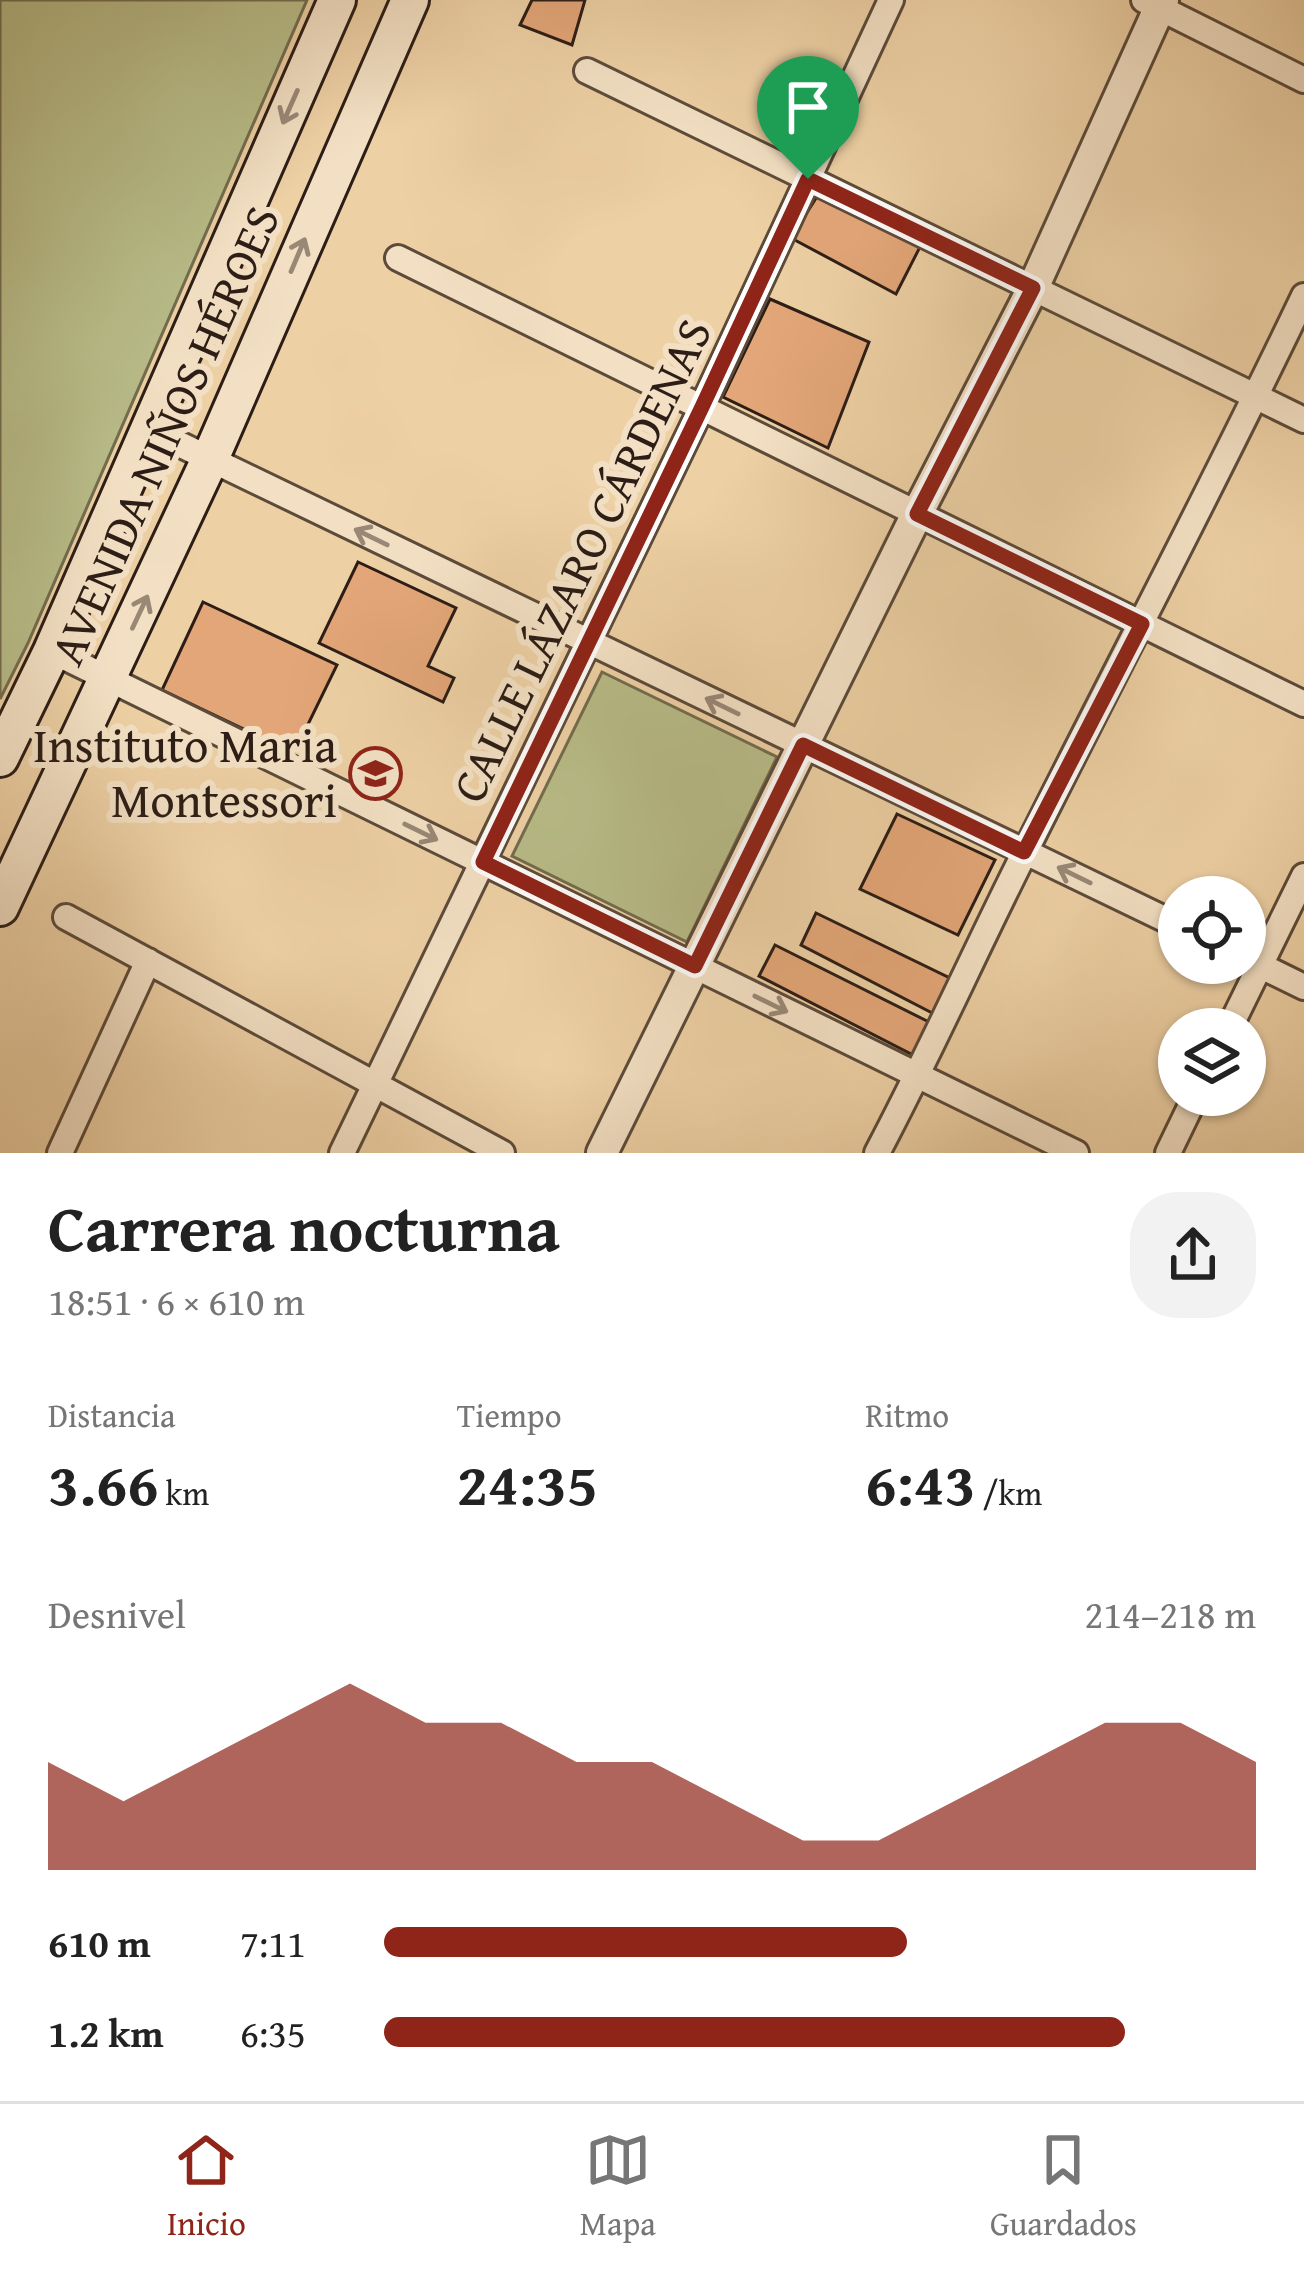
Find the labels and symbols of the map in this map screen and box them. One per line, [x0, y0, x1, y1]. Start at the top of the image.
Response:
pin [757, 56, 859, 179]
one-way arrow [278, 88, 300, 124]
street label: AVENIDA NIÑOS HÉROES [30, 194, 297, 676]
one-way arrow [289, 237, 310, 274]
street label: CALLE LÁZARO CÁRDENAS [432, 306, 729, 814]
one-way arrow [354, 524, 389, 547]
one-way arrow [130, 595, 152, 631]
one-way arrow [705, 694, 741, 716]
place label: Instituto Maria Montessori [33, 709, 337, 835]
school or university icon: Instituto Maria Montessori [348, 745, 404, 801]
one-way arrow [403, 821, 438, 844]
one-way arrow [1057, 863, 1092, 886]
one-way arrow [753, 993, 788, 1016]

